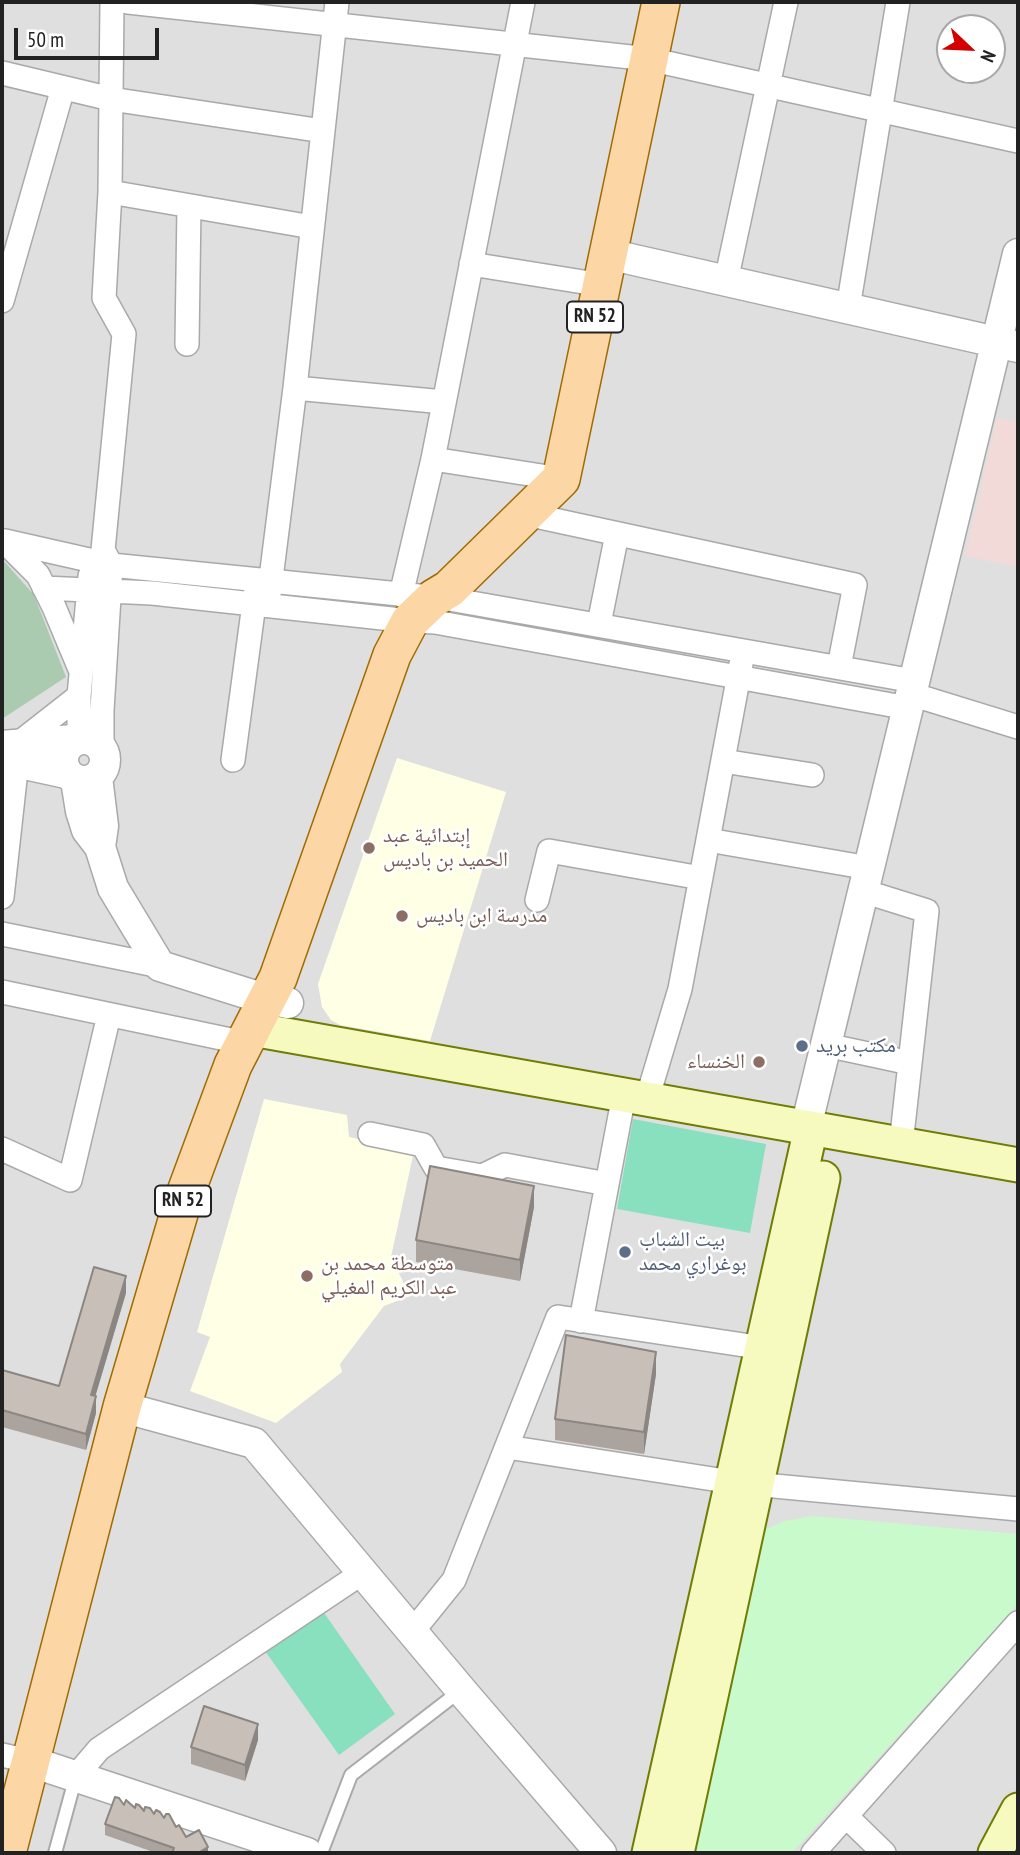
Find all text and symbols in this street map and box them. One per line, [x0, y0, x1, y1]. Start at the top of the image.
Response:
scale bar [18, 14, 163, 58]
north arrow [936, 14, 1006, 84]
text: 50 m [27, 26, 64, 53]
text: N [975, 47, 1002, 66]
road number: RN 52 [567, 302, 623, 332]
place label: إبتدائية عبد الحميد بن باديس [383, 823, 508, 873]
marker: إبتدائية عبد الحميد بن باديس [361, 840, 377, 856]
place label: مدرسة ابن باديس [416, 903, 547, 929]
marker: مدرسة ابن باديس [394, 908, 410, 924]
place label: مكتب بريد [816, 1033, 896, 1059]
marker: مكتب بريد [794, 1038, 810, 1054]
place label: الخنساء [687, 1049, 745, 1075]
marker: الخنساء [751, 1054, 767, 1070]
road number: RN 52 [155, 1186, 211, 1217]
place label: بيت الشباب بوغراري محمد [639, 1227, 746, 1277]
marker: بيت الشباب بوغراري محمد [617, 1244, 633, 1260]
place label: متوسطة محمد بن عبد الكريم المغيلي [321, 1251, 456, 1301]
marker: متوسطة محمد بن عبد الكريم المغيلي [299, 1268, 315, 1284]

